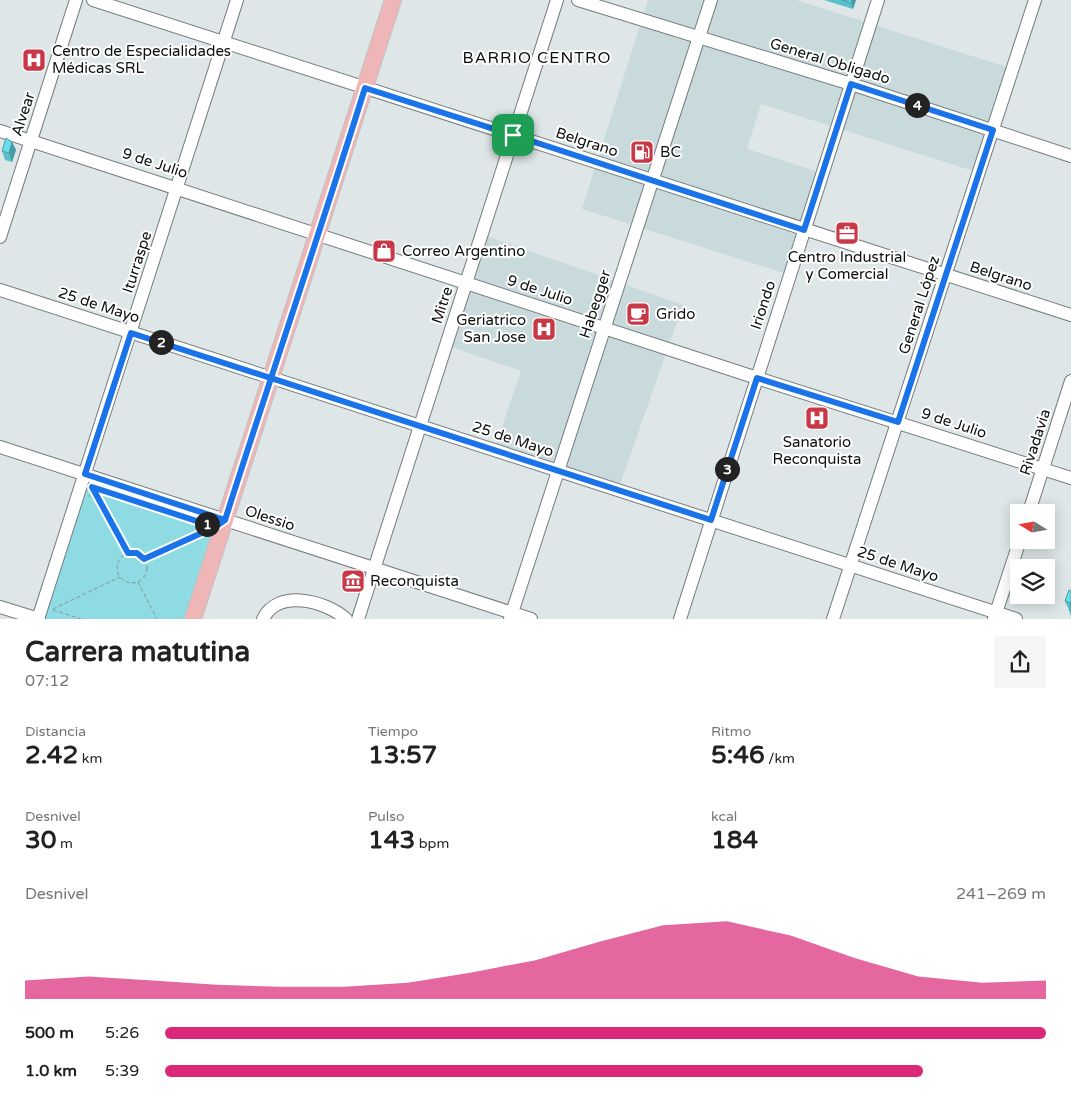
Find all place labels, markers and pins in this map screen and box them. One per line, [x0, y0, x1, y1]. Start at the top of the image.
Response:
place label: Centro de Especialidades Médicas SRL [52, 42, 231, 77]
hospital icon: Centro de Especialidades Médicas SRL [21, 47, 47, 73]
pin: 4 [904, 92, 930, 118]
pin [492, 114, 534, 156]
fuel station icon: BC [629, 139, 655, 165]
place label: BC [660, 143, 681, 161]
office icon: Centro Industrial y Comercial [834, 220, 860, 246]
shop icon: Correo Argentino [371, 238, 397, 264]
place label: Correo Argentino [402, 242, 525, 260]
place label: Centro Industrial y Comercial [788, 248, 906, 283]
cafe icon: Grido [625, 301, 651, 327]
place label: Grido [656, 305, 695, 323]
place label: Geriatrico San Jose [456, 311, 526, 346]
hospital icon: Geriatrico San Jose [531, 316, 557, 342]
pin: 2 [148, 330, 174, 354]
hospital icon: Sanatorio Reconquista [804, 405, 830, 431]
place label: Sanatorio Reconquista [773, 433, 862, 468]
pin: 3 [714, 456, 740, 482]
pin: 1 [194, 512, 220, 536]
museum icon: Reconquista [340, 568, 366, 594]
place label: Reconquista [370, 572, 459, 590]

